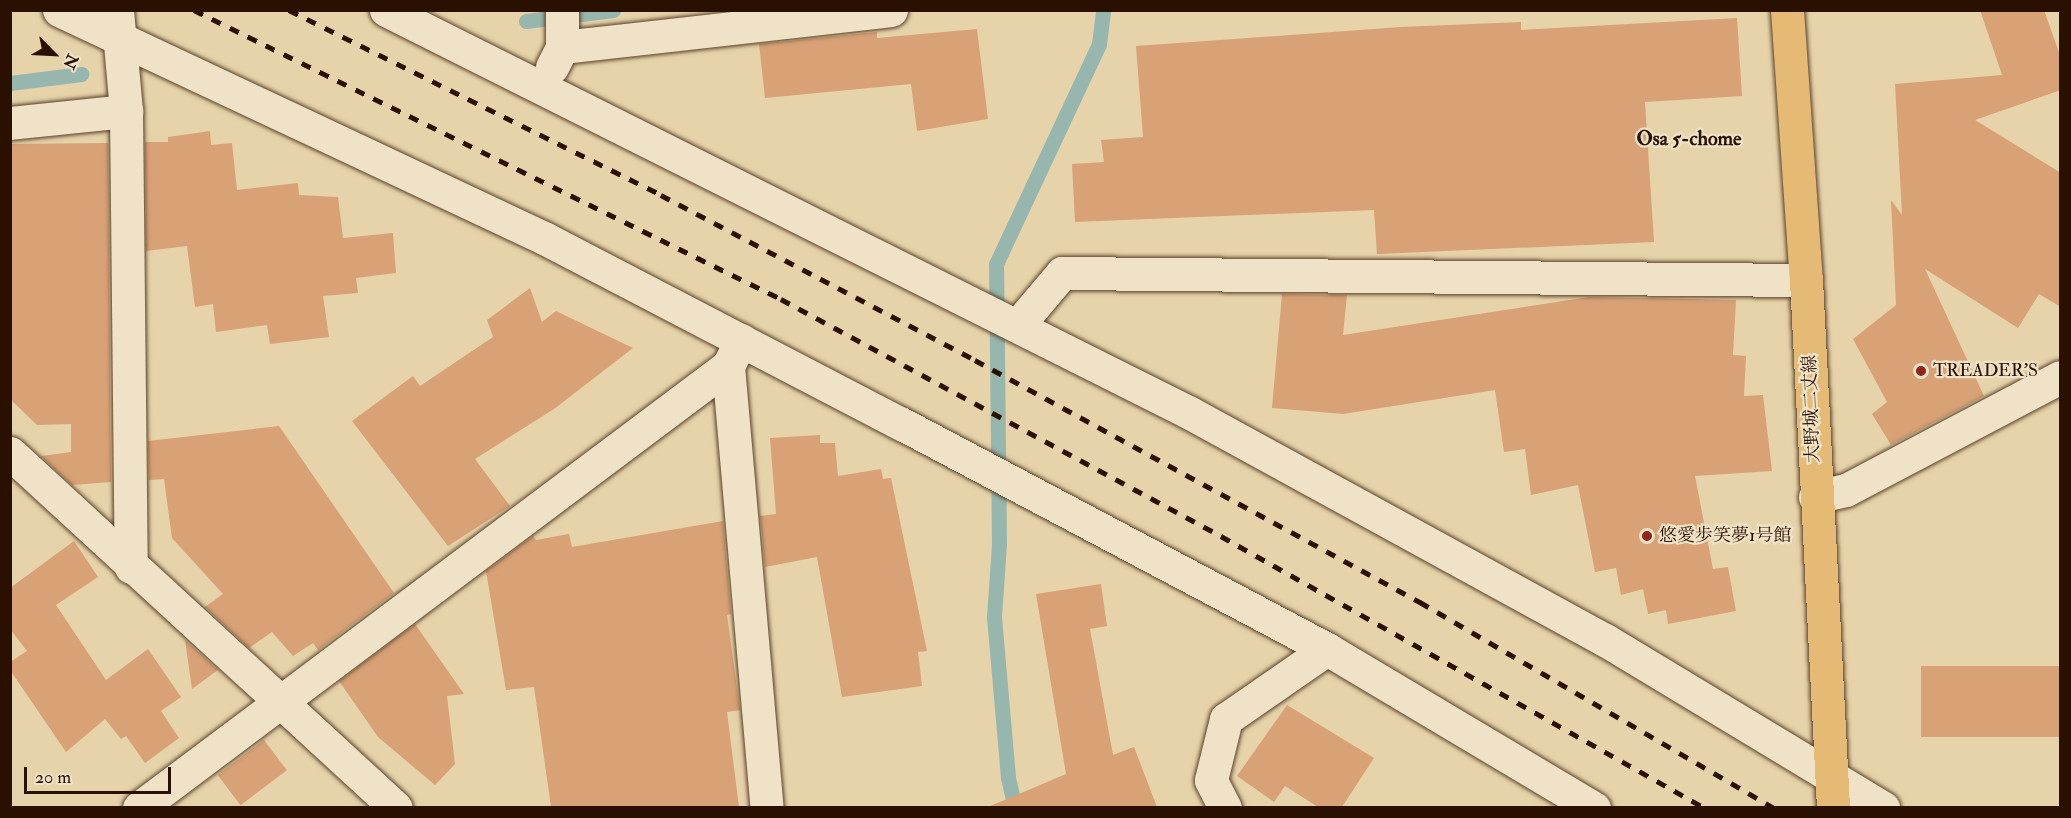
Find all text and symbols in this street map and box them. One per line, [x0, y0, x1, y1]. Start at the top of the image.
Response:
north arrow [24, 24, 84, 84]
text: N [58, 51, 82, 72]
district label: Osa 5-chome [1637, 126, 1741, 150]
street label: 大野城二丈線 [1799, 355, 1825, 463]
place label: TREADER’S [1933, 360, 2038, 382]
marker: TREADER’S [1914, 364, 1928, 378]
place label: 悠愛歩笑夢1号館 [1659, 525, 1791, 547]
marker: 悠愛歩笑夢1号館 [1640, 529, 1654, 543]
scale bar [27, 755, 174, 793]
text: 20 m [35, 766, 71, 789]

